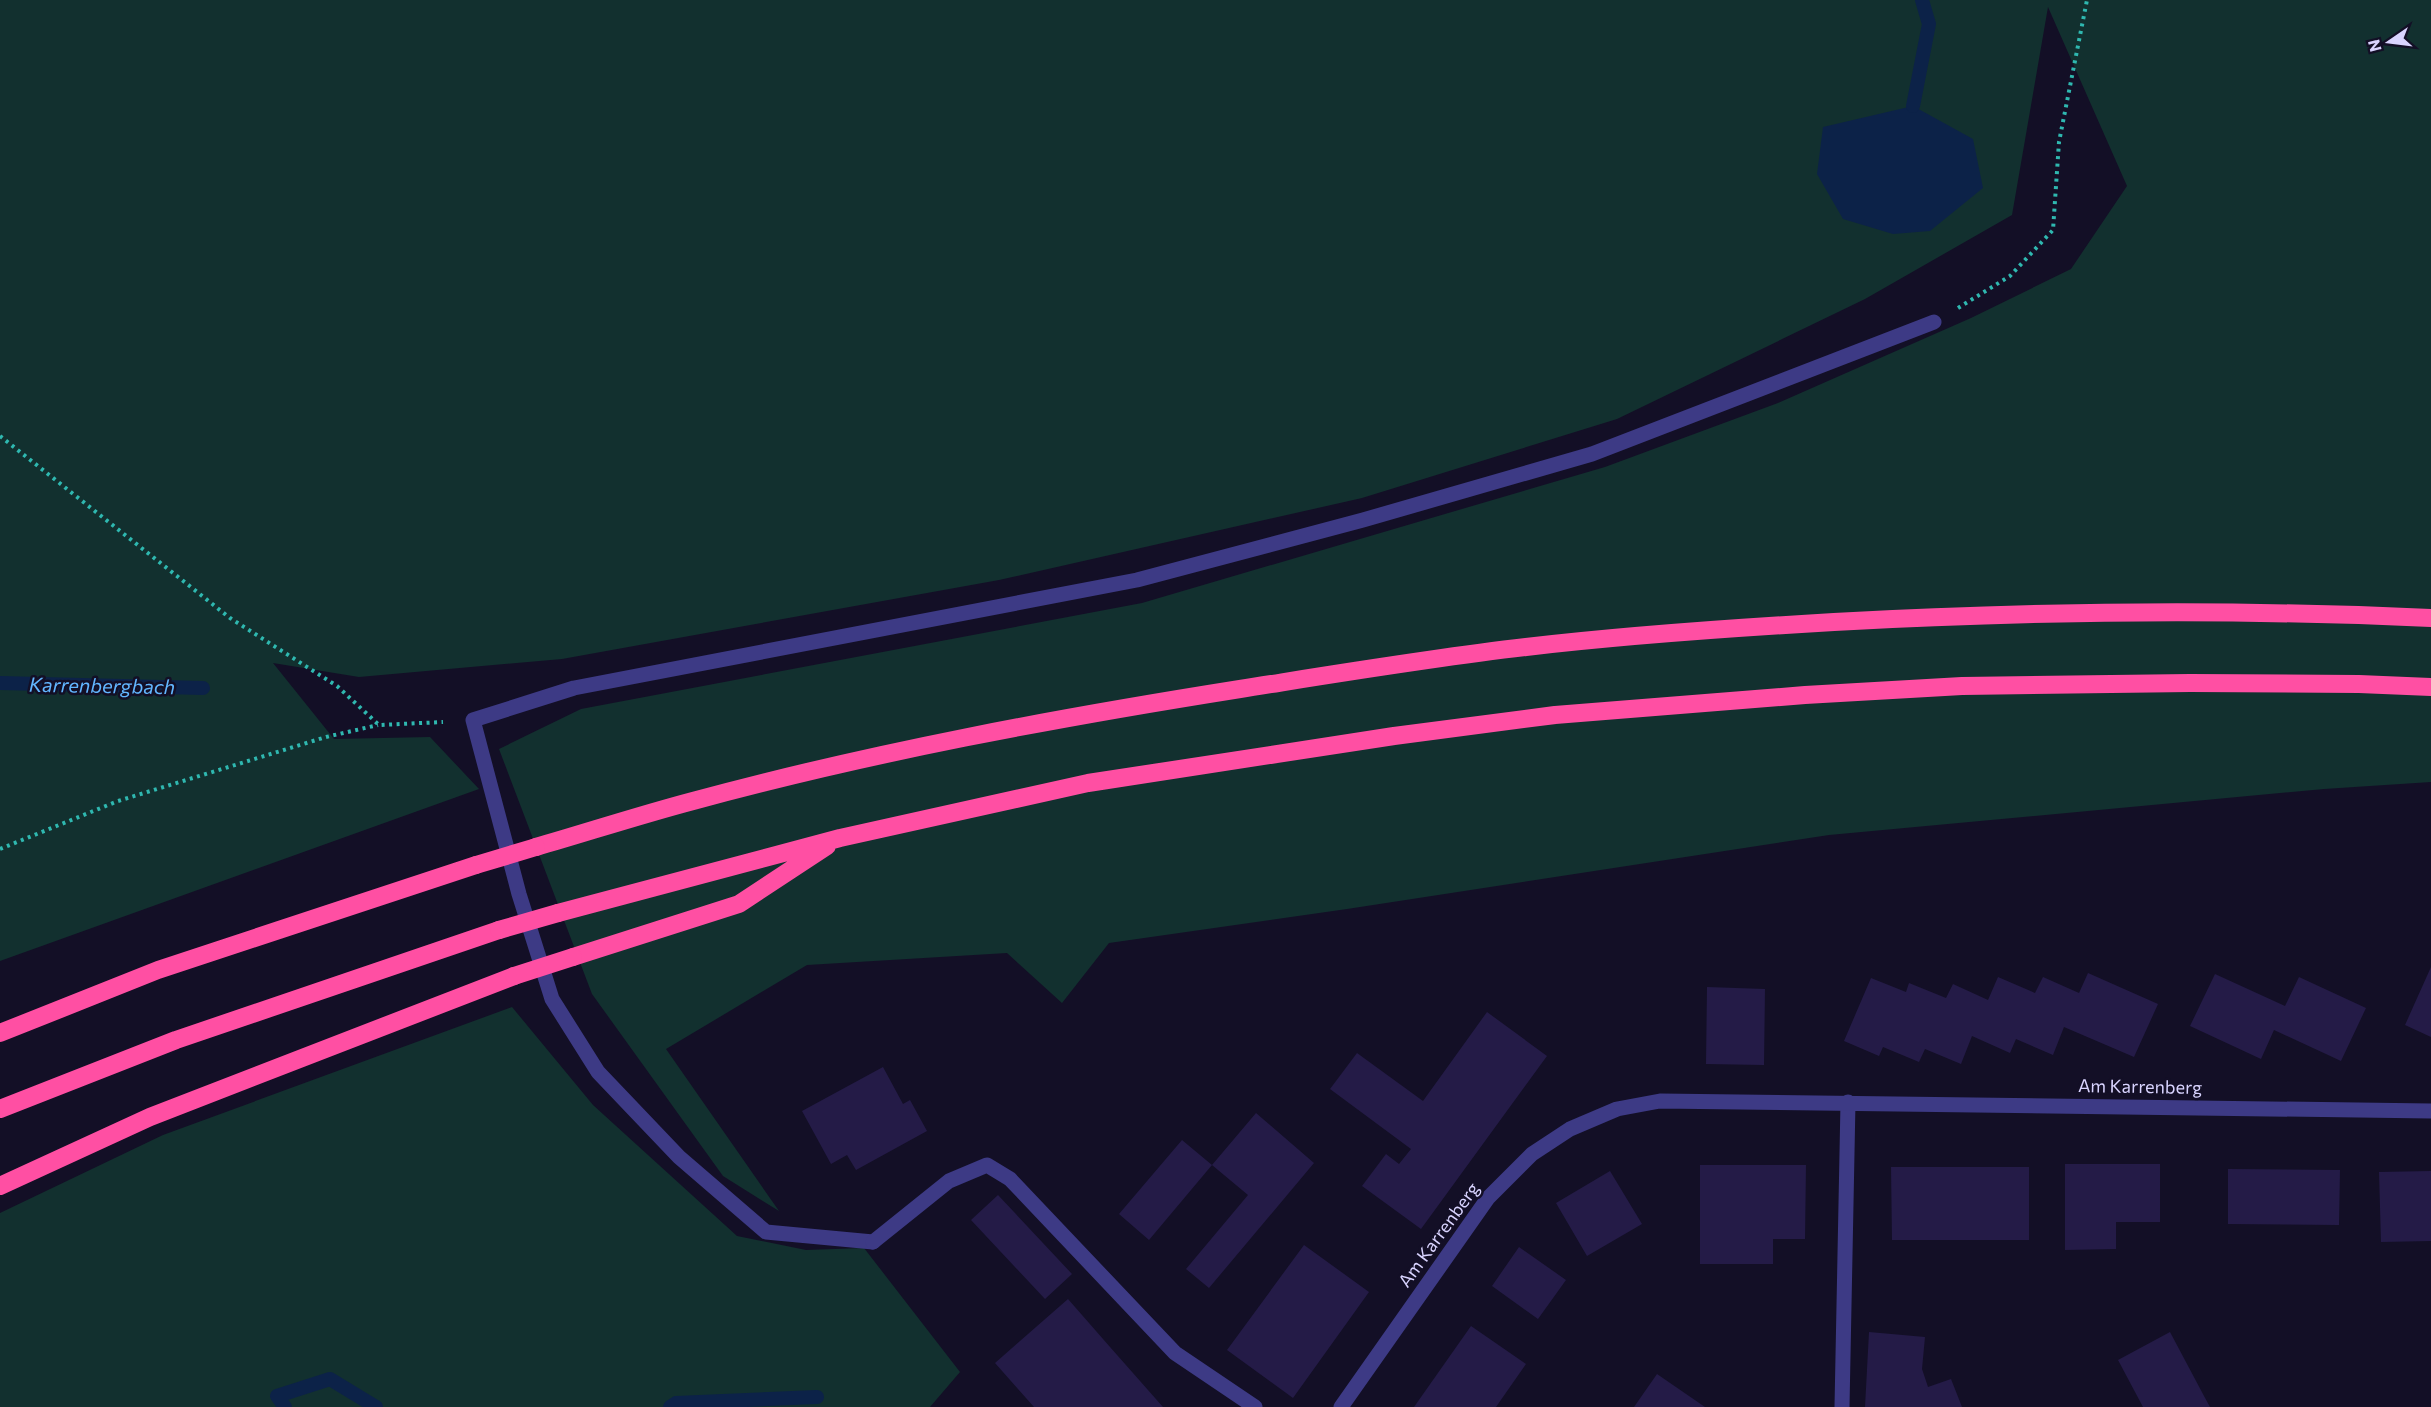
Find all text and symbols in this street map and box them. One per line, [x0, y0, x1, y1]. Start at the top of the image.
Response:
north arrow [2359, 12, 2419, 72]
text: N [2363, 38, 2385, 54]
water label: Karrenbergbach [29, 672, 175, 698]
street label: Am Karrenberg [2078, 1074, 2202, 1098]
street label: Am Karrenberg [1393, 1178, 1484, 1291]

